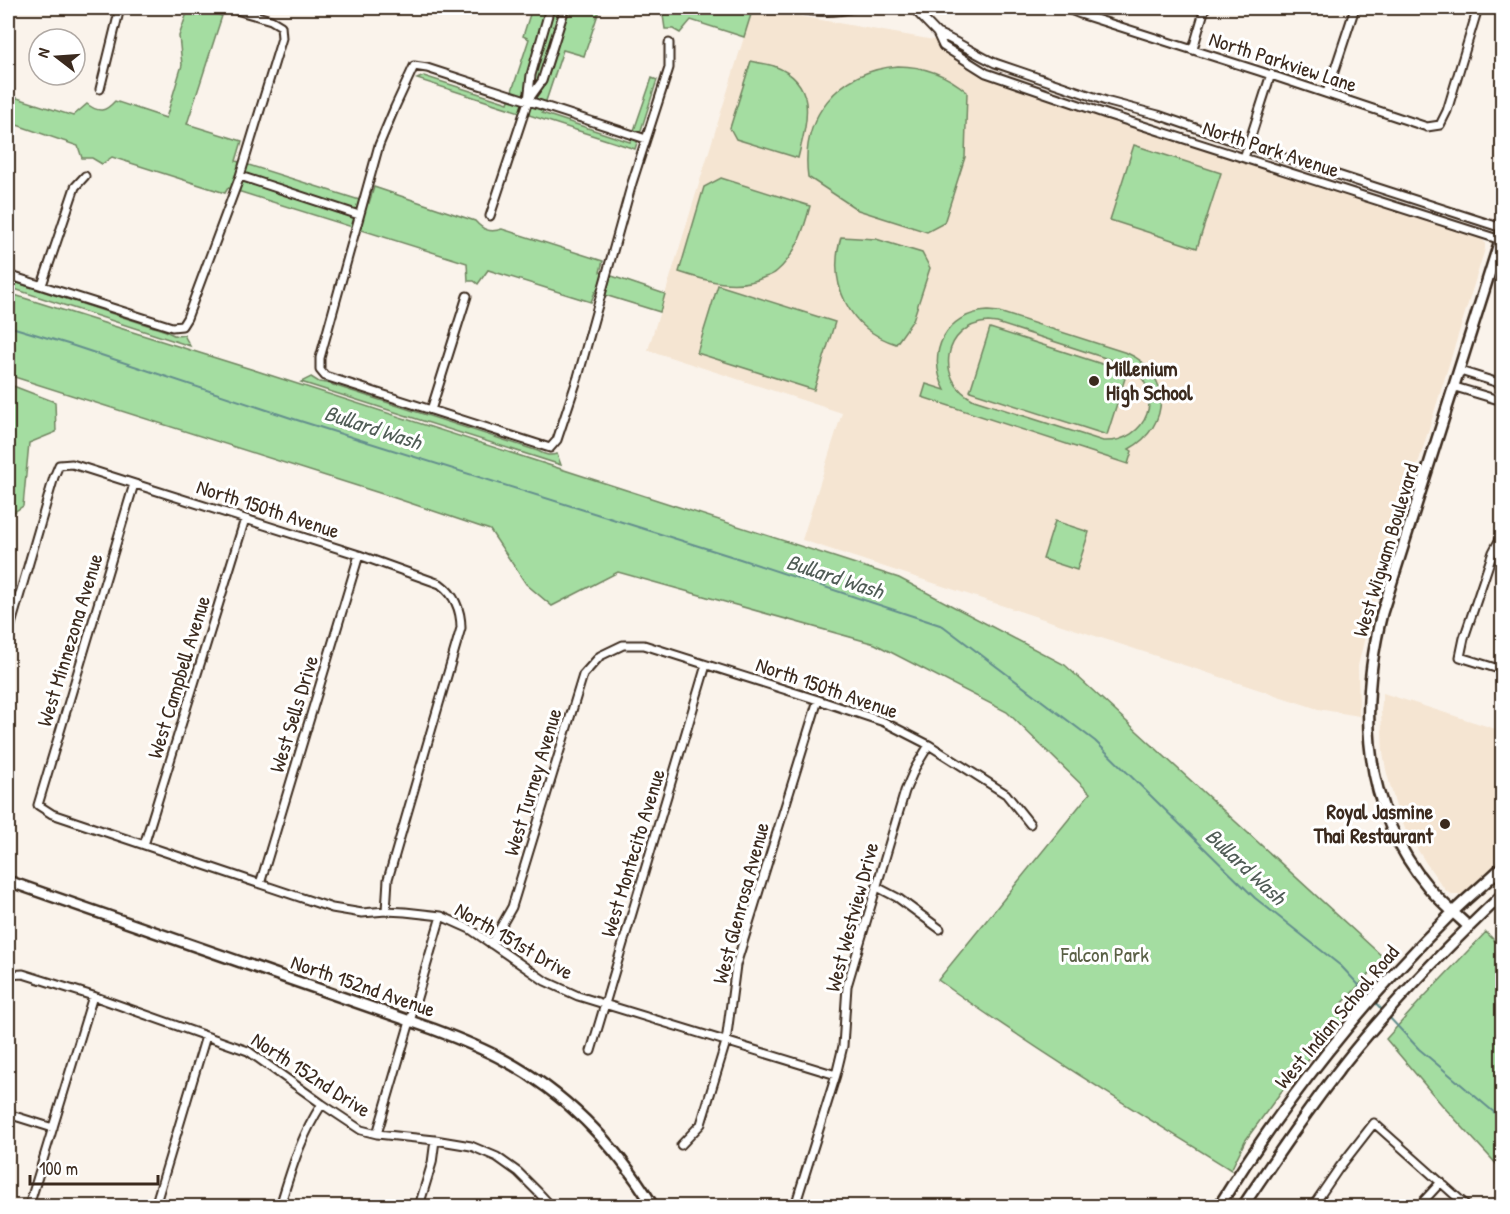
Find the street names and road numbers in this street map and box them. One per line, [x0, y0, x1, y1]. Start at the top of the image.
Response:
street label: North Parkview Lane [1206, 24, 1361, 99]
street label: North Park Avenue [1199, 113, 1343, 184]
street label: West Wigwam Boulevard [1345, 460, 1426, 640]
street label: North 150th Avenue [193, 472, 343, 545]
street label: West Minnezona Avenue [29, 550, 110, 730]
street label: West Campbell Avenue [140, 592, 217, 762]
street label: North 150th Avenue [752, 650, 902, 725]
street label: West Sells Drive [262, 652, 325, 776]
street label: West Turney Avenue [496, 705, 569, 859]
street label: West Montecito Avenue [593, 765, 672, 940]
street label: West Glenrosa Avenue [705, 819, 776, 987]
street label: West Westview Drive [818, 839, 885, 995]
street label: North 151st Drive [450, 895, 579, 986]
street label: West Indian School Road [1268, 939, 1405, 1095]
street label: North 152nd Avenue [287, 947, 439, 1024]
street label: North 152nd Drive [246, 1025, 377, 1124]

